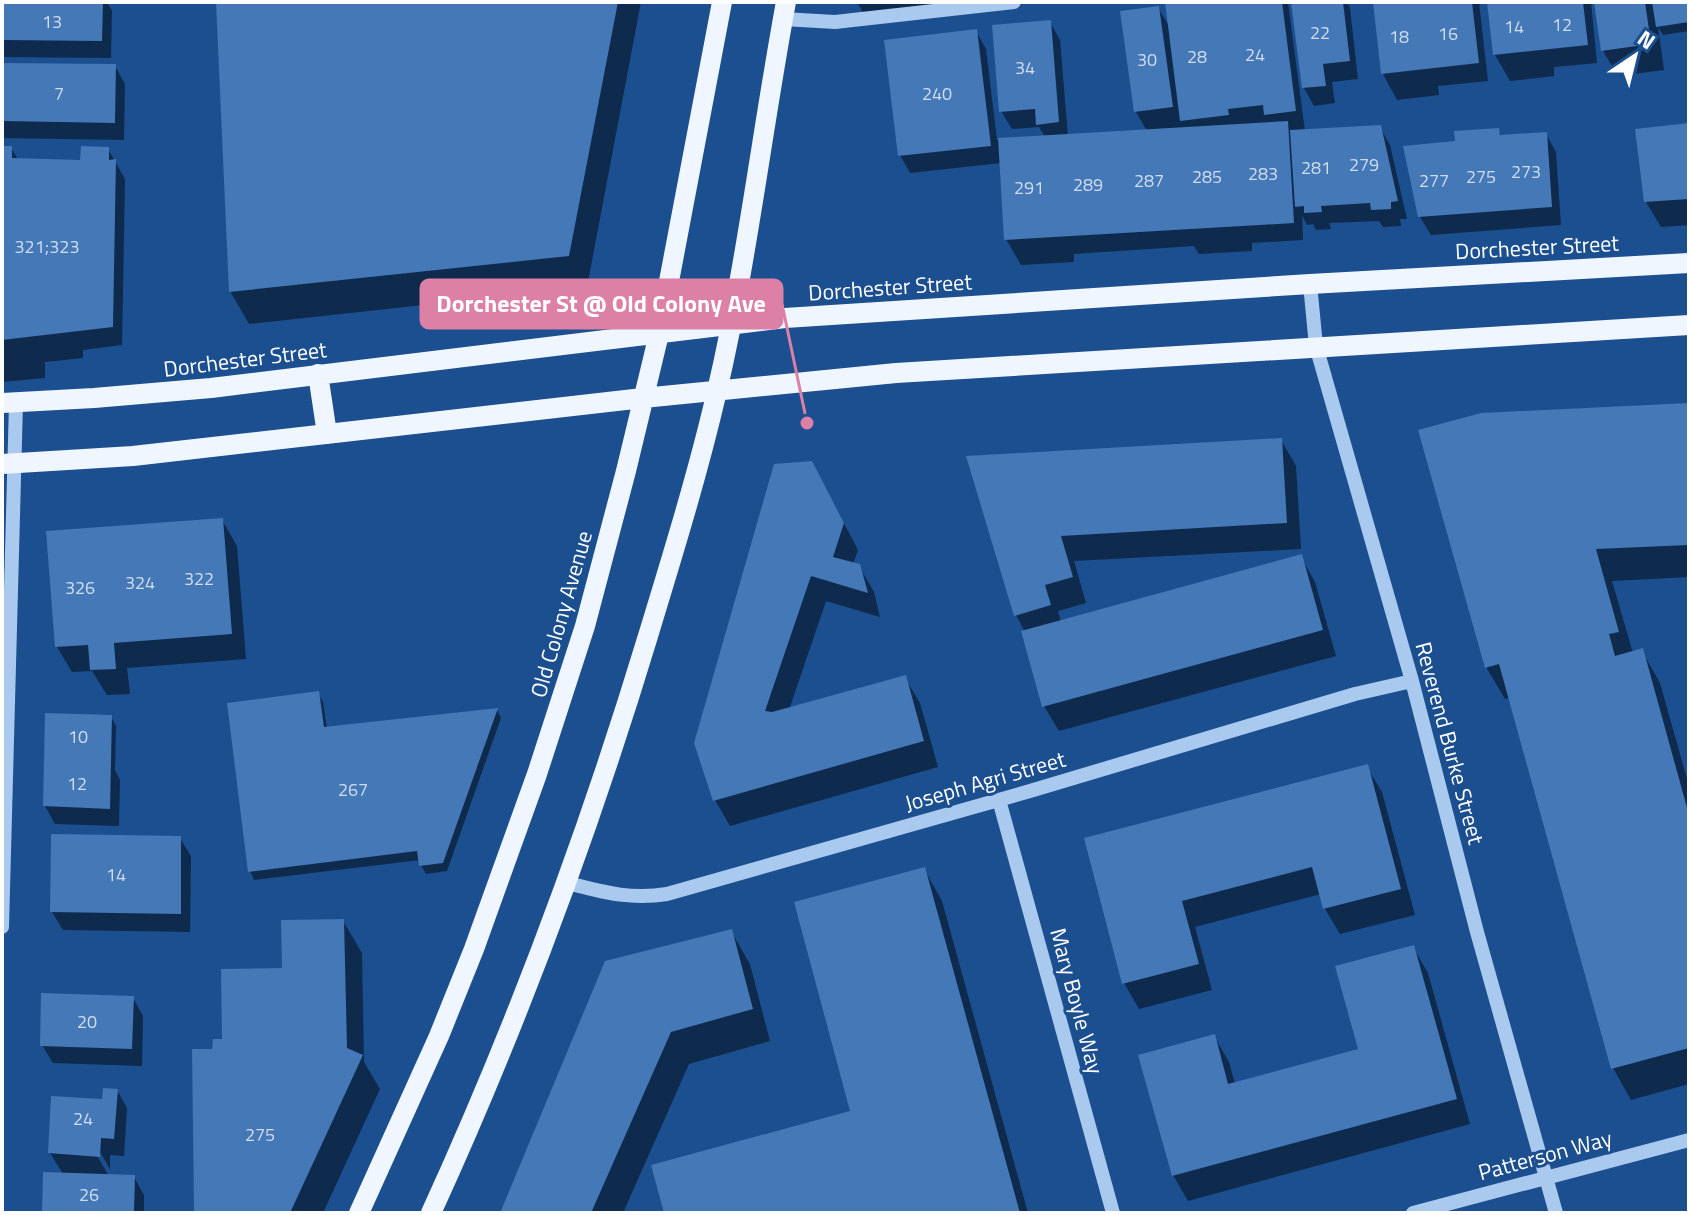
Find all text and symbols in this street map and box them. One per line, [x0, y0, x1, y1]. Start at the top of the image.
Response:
house number: 13 [42, 8, 62, 35]
house number: 12 [1552, 11, 1572, 38]
house number: 14 [1504, 13, 1524, 40]
north arrow [1595, 16, 1675, 96]
house number: 22 [1310, 19, 1330, 46]
house number: 16 [1438, 20, 1458, 47]
text: N [1630, 21, 1662, 58]
house number: 18 [1389, 23, 1409, 50]
house number: 24 [1245, 41, 1265, 68]
house number: 28 [1187, 43, 1207, 70]
house number: 30 [1137, 46, 1157, 73]
house number: 34 [1015, 54, 1035, 81]
house number: 7 [54, 80, 64, 107]
house number: 240 [922, 80, 952, 107]
house number: 279 [1349, 151, 1379, 178]
house number: 281 [1301, 154, 1331, 181]
house number: 273 [1511, 158, 1541, 185]
house number: 283 [1248, 160, 1278, 187]
house number: 285 [1192, 163, 1222, 190]
house number: 275 [1466, 163, 1496, 190]
house number: 287 [1134, 167, 1164, 194]
house number: 277 [1419, 167, 1449, 194]
house number: 289 [1073, 171, 1103, 198]
house number: 291 [1014, 174, 1044, 201]
street label: Dorchester Street [1454, 226, 1620, 268]
house number: 321;323 [15, 233, 79, 260]
street label: Dorchester Street [807, 264, 973, 310]
callout: Dorchester St @ Old Colony Ave [421, 280, 782, 328]
text: Dorchester St @ Old Colony Ave [436, 285, 766, 321]
street label: Dorchester Street [162, 332, 329, 386]
street label: Old Colony Avenue [521, 527, 601, 701]
house number: 322 [184, 565, 214, 592]
house number: 324 [125, 569, 155, 596]
house number: 326 [65, 574, 95, 601]
street label: Reverend Burke Street [1407, 638, 1493, 848]
house number: 10 [68, 723, 88, 750]
street label: Joseph Agri Street [901, 742, 1070, 820]
house number: 12 [67, 770, 87, 797]
house number: 267 [338, 776, 368, 803]
house number: 14 [106, 861, 126, 888]
street label: Mary Boyle Way [1041, 924, 1113, 1078]
house number: 20 [77, 1008, 97, 1035]
house number: 24 [73, 1105, 93, 1132]
house number: 275 [245, 1121, 275, 1148]
street label: Patterson Way [1474, 1121, 1616, 1189]
house number: 26 [79, 1181, 99, 1208]

